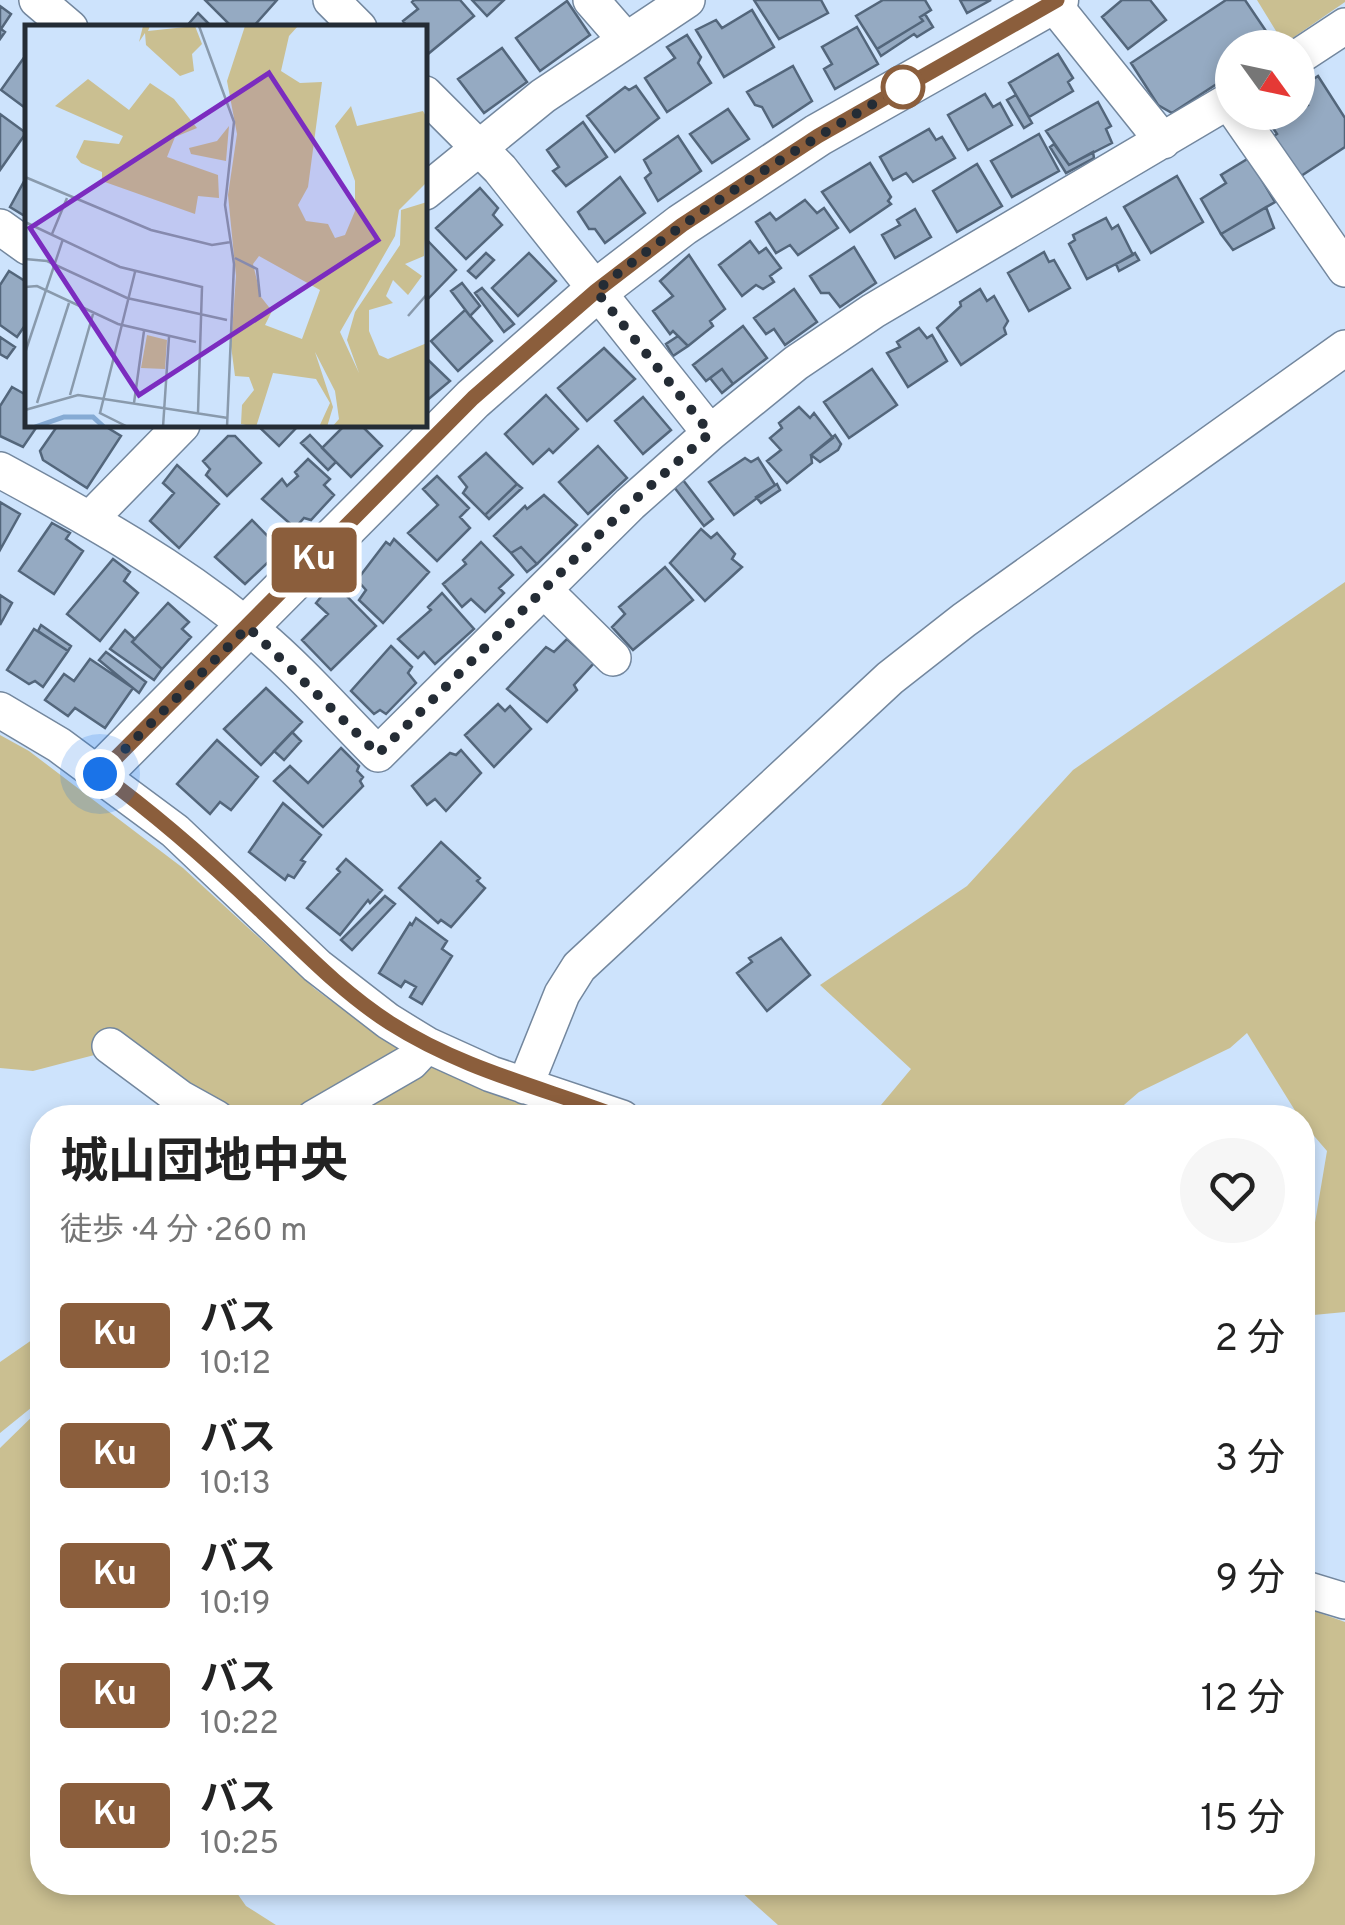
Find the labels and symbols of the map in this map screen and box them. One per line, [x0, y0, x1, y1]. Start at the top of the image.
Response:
inset map [25, 25, 428, 428]
north arrow [1215, 30, 1315, 130]
unlabelled marker [882, 66, 924, 108]
line badge: Ku [269, 528, 359, 592]
your location [75, 749, 125, 799]

